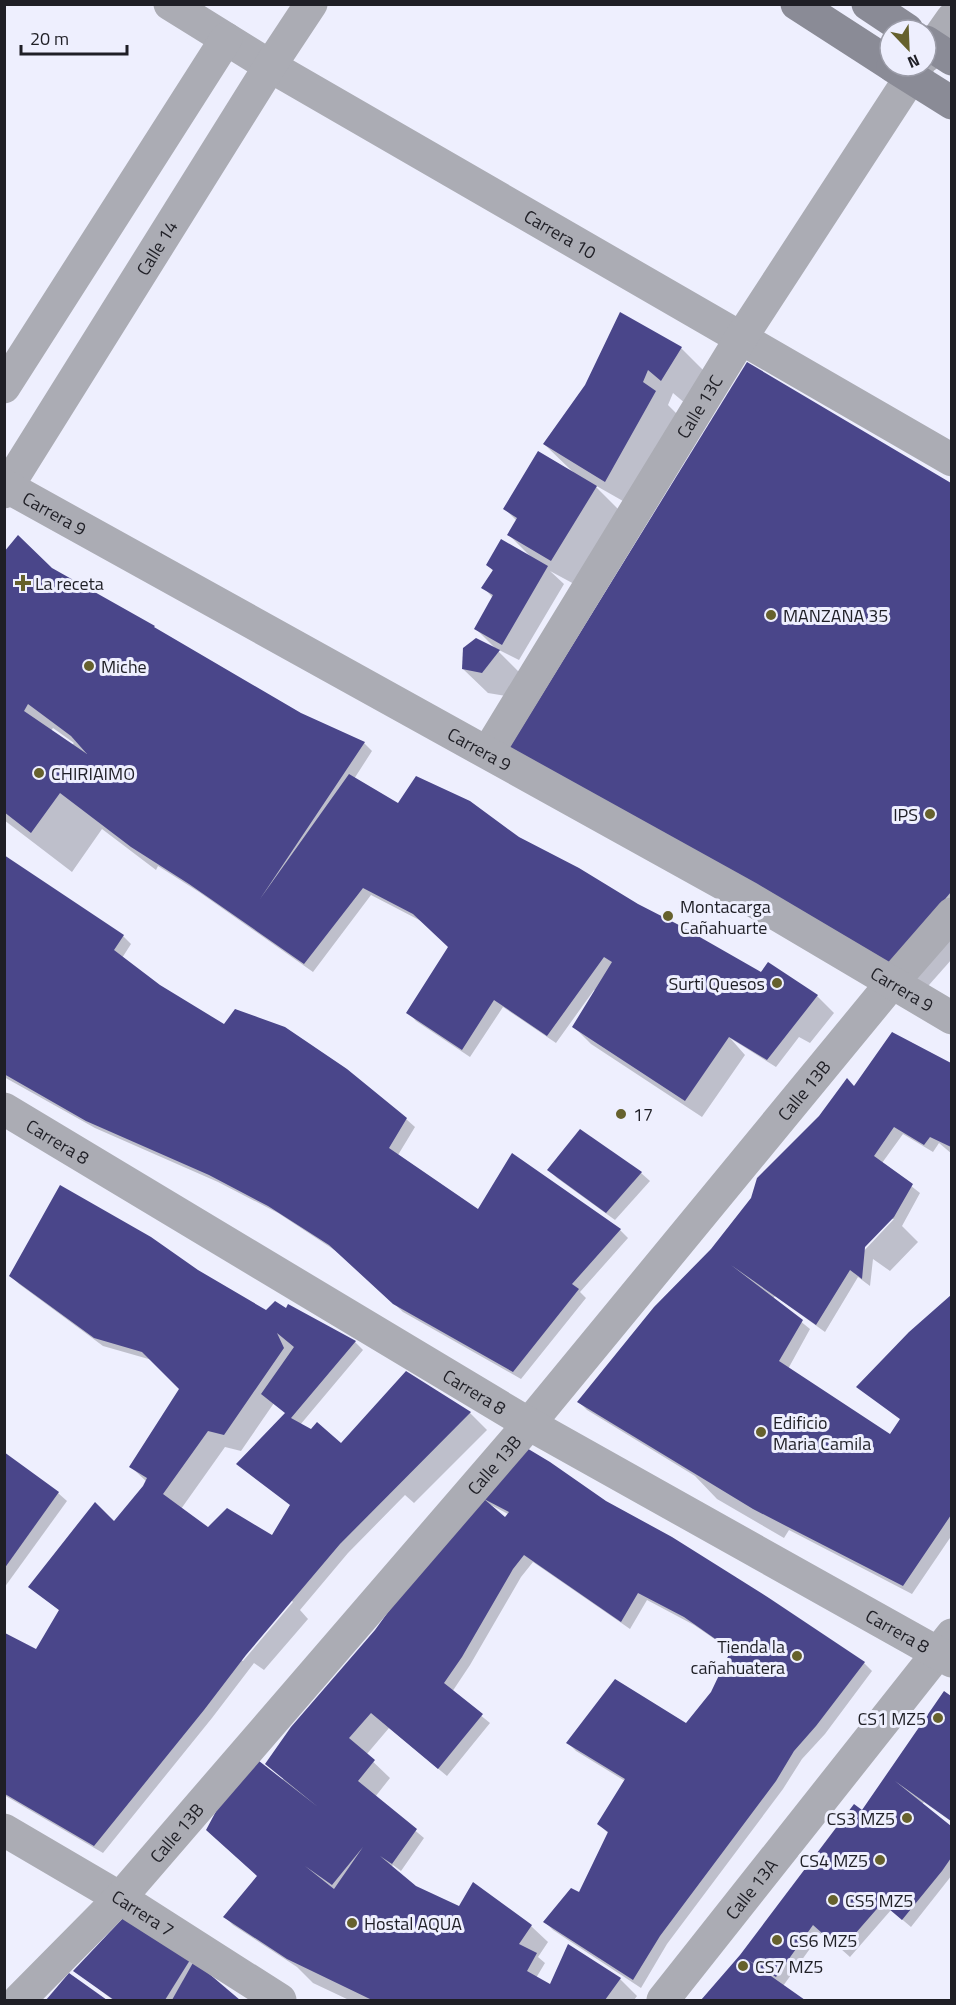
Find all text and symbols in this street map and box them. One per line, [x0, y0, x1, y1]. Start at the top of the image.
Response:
scale bar [21, 18, 128, 56]
north arrow [878, 18, 938, 78]
text: 20 m [30, 25, 69, 52]
text: N [904, 49, 924, 75]
street label: Carrera 10 [519, 202, 602, 265]
street label: Calle 14 [129, 215, 184, 280]
street label: Calle 13C [669, 369, 729, 443]
street label: Carrera 9 [18, 484, 92, 542]
place label: La receta [35, 570, 104, 597]
marker: La receta [16, 576, 30, 590]
place label: MANZANA 35 [783, 602, 888, 629]
marker: MANZANA 35 [764, 608, 778, 622]
place label: Miche [101, 653, 147, 680]
marker: Miche [82, 659, 96, 673]
street label: Carrera 9 [443, 720, 517, 777]
place label: CHIRIAIMO [51, 760, 135, 787]
marker: CHIRIAIMO [32, 766, 46, 780]
place label: IPS [893, 801, 918, 828]
marker: IPS [923, 807, 937, 821]
place label: Montacarga Cañahuarte [680, 893, 771, 941]
marker: Montacarga Cañahuarte [661, 909, 675, 923]
street label: Carrera 9 [866, 959, 939, 1018]
place label: Surti Quesos [668, 970, 765, 997]
marker: Surti Quesos [770, 976, 784, 990]
street label: Calle 13B [771, 1054, 837, 1126]
place label: 17 [633, 1101, 653, 1128]
marker: 17 [614, 1107, 628, 1121]
street label: Carrera 8 [21, 1112, 95, 1171]
street label: Carrera 8 [438, 1362, 512, 1421]
place label: Edificio Maria Camila [773, 1409, 871, 1457]
marker: Edificio Maria Camila [754, 1425, 768, 1439]
street label: Calle 13B [460, 1429, 528, 1500]
street label: Carrera 8 [861, 1602, 935, 1659]
place label: Tienda la cañahuatera [691, 1633, 785, 1681]
marker: Tienda la cañahuatera [790, 1649, 804, 1663]
place label: CS1 MZ5 [858, 1705, 926, 1732]
marker: CS1 MZ5 [931, 1711, 945, 1725]
street label: Calle 13B [143, 1797, 210, 1868]
place label: CS3 MZ5 [827, 1805, 895, 1832]
marker: CS3 MZ5 [900, 1811, 914, 1825]
place label: CS4 MZ5 [800, 1847, 868, 1874]
street label: Calle 13A [718, 1852, 784, 1925]
marker: CS4 MZ5 [873, 1853, 887, 1867]
street label: Carrera 7 [107, 1883, 180, 1943]
place label: CS5 MZ5 [845, 1887, 913, 1914]
marker: CS5 MZ5 [826, 1893, 840, 1907]
place label: Hostal AQUA [364, 1910, 462, 1937]
marker: Hostal AQUA [345, 1916, 359, 1930]
place label: CS6 MZ5 [789, 1927, 857, 1954]
marker: CS6 MZ5 [770, 1933, 784, 1947]
place label: CS7 MZ5 [755, 1953, 823, 1980]
marker: CS7 MZ5 [736, 1959, 750, 1973]

